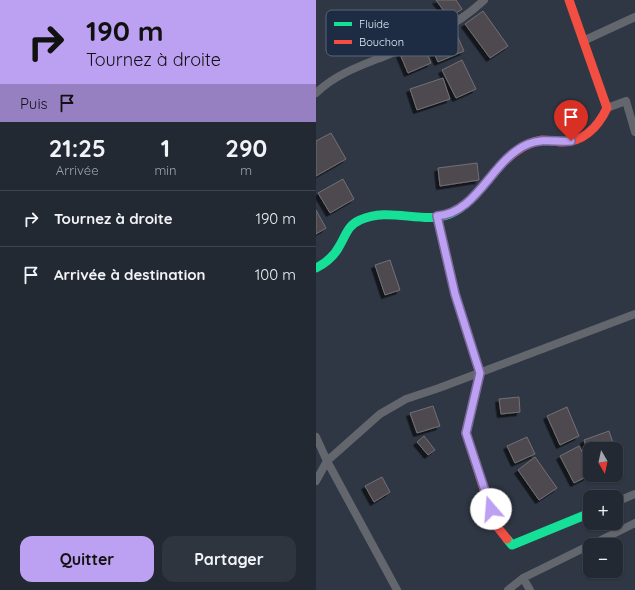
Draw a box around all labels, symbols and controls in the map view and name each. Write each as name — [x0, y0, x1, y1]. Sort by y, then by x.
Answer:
legend — [326, 10, 458, 56]
text: 190 m — [86, 13, 164, 48]
icon: right — [20, 16, 72, 68]
text: Fluide — [359, 17, 389, 31]
text: Bouchon — [359, 35, 404, 49]
text: Tournez à droite — [86, 48, 221, 71]
icon: arrive — [56, 92, 78, 114]
text: Puis — [20, 94, 48, 113]
pin — [554, 100, 588, 141]
icon: arrive — [560, 106, 582, 128]
text: 21:25 — [49, 133, 106, 163]
text: 1 — [161, 133, 170, 163]
text: 290 — [225, 133, 267, 163]
text: Arrivée — [56, 162, 99, 178]
text: min — [154, 162, 177, 178]
text: m — [240, 162, 252, 178]
icon: right — [20, 208, 42, 230]
text: Tournez à droite — [54, 209, 173, 228]
text: 190 m — [255, 209, 296, 228]
icon: arrive — [20, 264, 42, 286]
text: Arrivée à destination — [54, 265, 206, 284]
text: 100 m — [255, 265, 296, 284]
north arrow — [583, 442, 623, 482]
map controls — [583, 442, 623, 578]
position arrow — [470, 488, 512, 530]
button: + — [583, 490, 623, 530]
button: Quitter — [20, 536, 154, 582]
button: Partager — [162, 536, 296, 582]
button: − — [583, 538, 623, 578]

